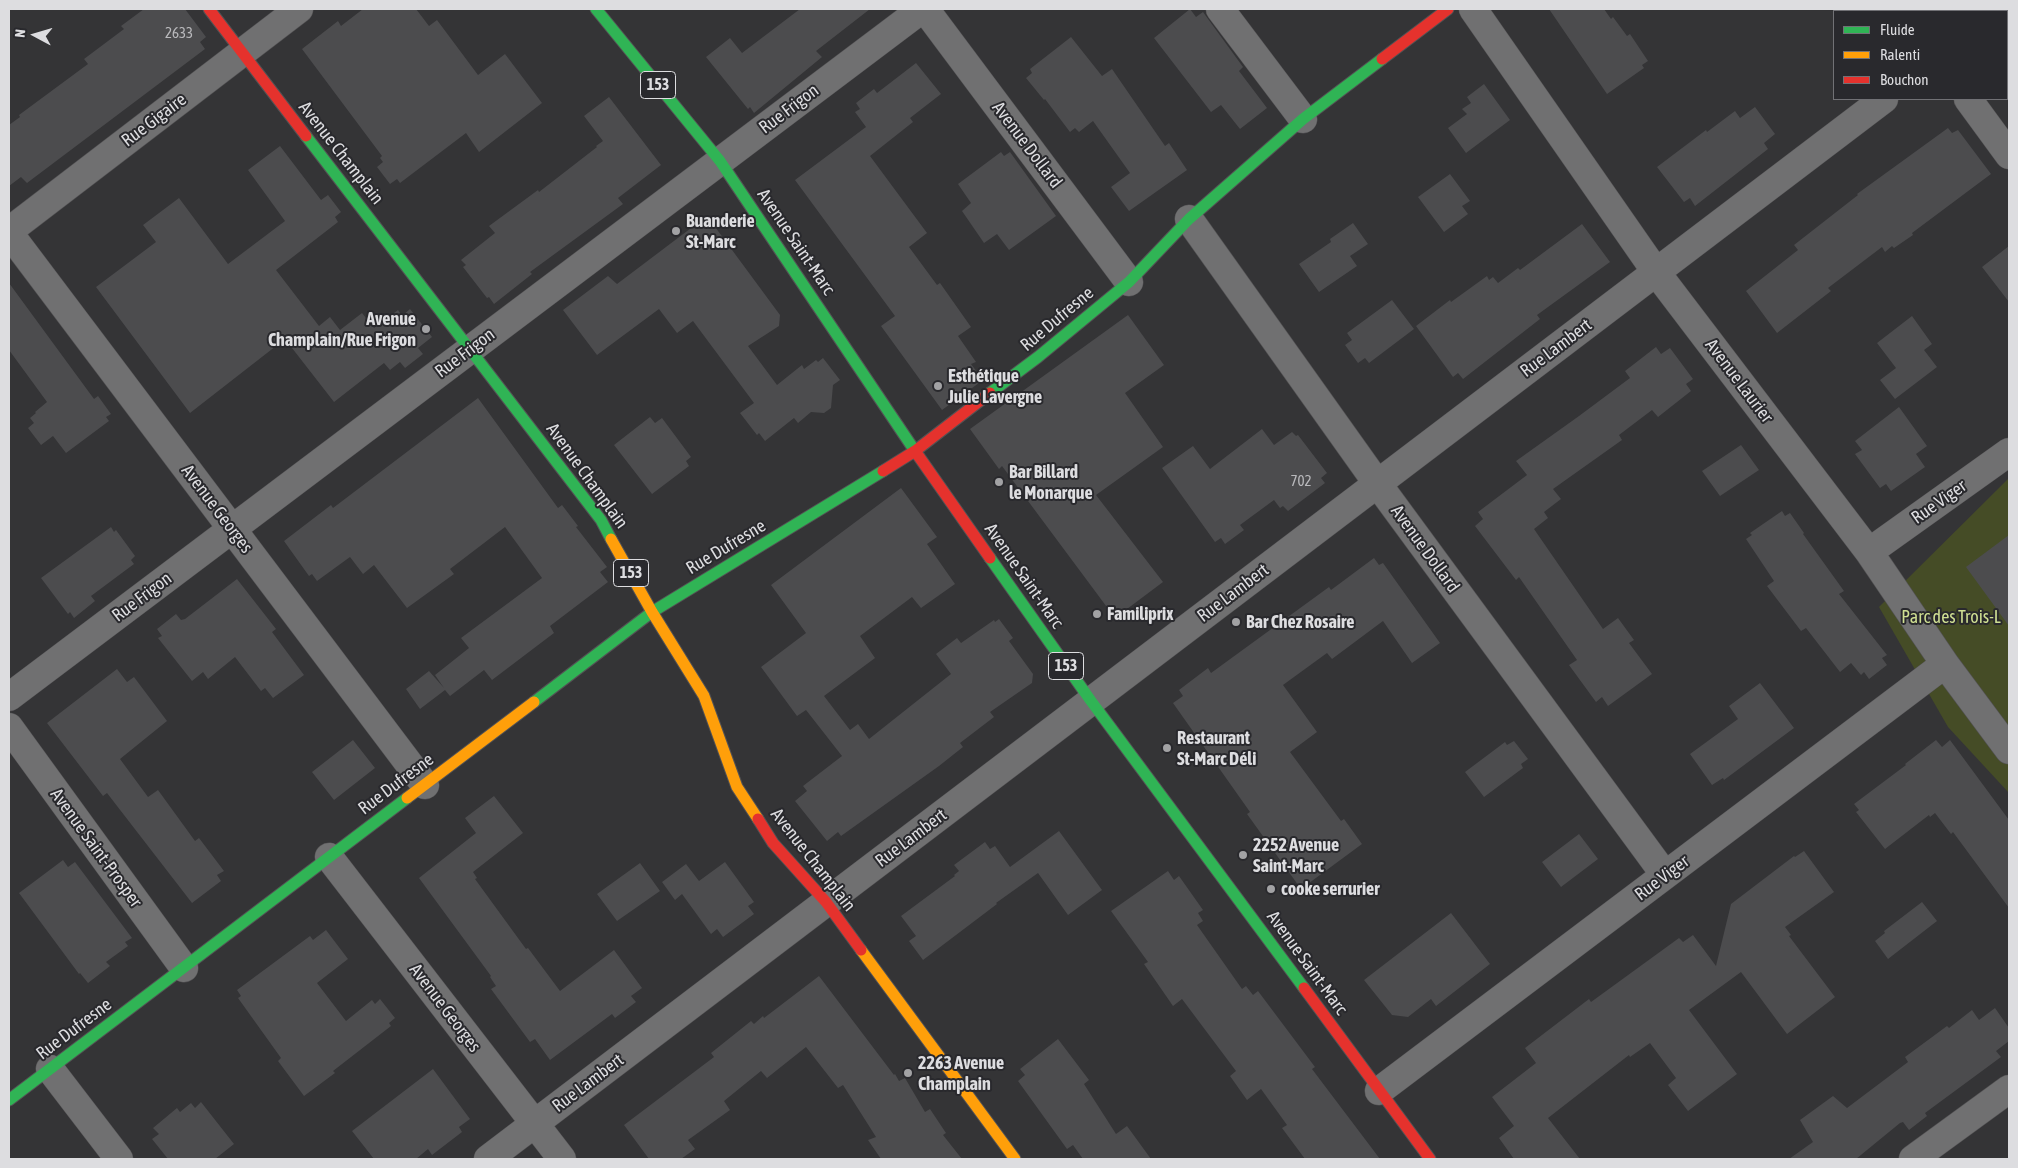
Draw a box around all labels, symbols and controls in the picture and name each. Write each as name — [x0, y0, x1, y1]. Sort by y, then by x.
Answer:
north arrow — [10, 10, 60, 60]
legend — [1833, 10, 2008, 100]
text: Fluide — [1880, 21, 1915, 38]
house number: 2633 — [165, 24, 193, 42]
text: N — [12, 28, 28, 38]
text: Ralenti — [1880, 46, 1920, 63]
text: Bouchon — [1880, 71, 1929, 88]
road number: 153 — [640, 72, 676, 98]
street label: Rue Frigon — [755, 80, 823, 138]
street label: Rue Gigaire — [117, 89, 191, 151]
street label: Avenue Champlain — [294, 97, 388, 209]
street label: Avenue Dollard — [988, 98, 1066, 192]
street label: Avenue Saint-Marc — [753, 185, 839, 299]
place label: Buanderie St-Marc — [686, 210, 755, 252]
marker: Buanderie St-Marc — [670, 225, 682, 237]
street label: Rue Dufresne — [1016, 282, 1098, 356]
place label: Avenue Champlain/Rue Frigon — [268, 308, 416, 350]
street label: Rue Lambert — [1516, 314, 1596, 382]
marker: Avenue Champlain/Rue Frigon — [420, 323, 432, 335]
street label: Rue Frigon — [431, 324, 499, 382]
street label: Avenue Laurier — [1701, 335, 1777, 427]
place label: Esthétique Julie Lavergne — [948, 365, 1042, 408]
marker: Esthétique Julie Lavergne — [932, 380, 944, 392]
street label: Avenue Champlain — [542, 419, 632, 533]
street label: Avenue Georges — [177, 461, 257, 557]
place label: Bar Billard le Monarque — [1009, 461, 1093, 504]
house number: 702 — [1290, 472, 1312, 490]
street label: Rue Viger — [1907, 475, 1971, 529]
marker: Bar Billard le Monarque — [993, 476, 1005, 488]
street label: Avenue Dollard — [1386, 501, 1464, 597]
street label: Rue Dufresne — [682, 515, 770, 579]
street label: Avenue Saint-Marc — [980, 519, 1068, 633]
street label: Rue Lambert — [1193, 559, 1273, 627]
road number: 153 — [614, 560, 648, 586]
street label: Rue Frigon — [108, 568, 176, 626]
place label: Familiprix — [1107, 603, 1174, 625]
park label: Parc des Trois-L — [1901, 606, 2001, 628]
marker: Familiprix — [1091, 608, 1103, 620]
place label: Bar Chez Rosaire — [1246, 611, 1354, 633]
marker: Bar Chez Rosaire — [1230, 616, 1242, 628]
road number: 153 — [1048, 652, 1084, 679]
place label: Restaurant St-Marc Déli — [1177, 727, 1256, 770]
marker: Restaurant St-Marc Déli — [1161, 742, 1173, 754]
street label: Rue Dufresne — [354, 749, 438, 819]
street label: Avenue Saint-Prosper — [46, 784, 146, 912]
street label: Avenue Champlain — [766, 804, 860, 916]
street label: Rue Lambert — [871, 804, 951, 872]
place label: 2252 Avenue Saint-Marc — [1253, 834, 1339, 876]
marker: 2252 Avenue Saint-Marc — [1237, 849, 1249, 861]
street label: Rue Viger — [1631, 851, 1693, 905]
place label: cooke serrurier — [1281, 878, 1380, 900]
marker: cooke serrurier — [1265, 883, 1277, 895]
street label: Avenue Saint-Marc — [1262, 907, 1352, 1019]
street label: Avenue Georges — [405, 960, 485, 1056]
street label: Rue Dufresne — [32, 994, 116, 1064]
street label: Rue Lambert — [548, 1049, 628, 1117]
place label: 2263 Avenue Champlain — [918, 1052, 1004, 1094]
marker: 2263 Avenue Champlain — [902, 1067, 914, 1079]

